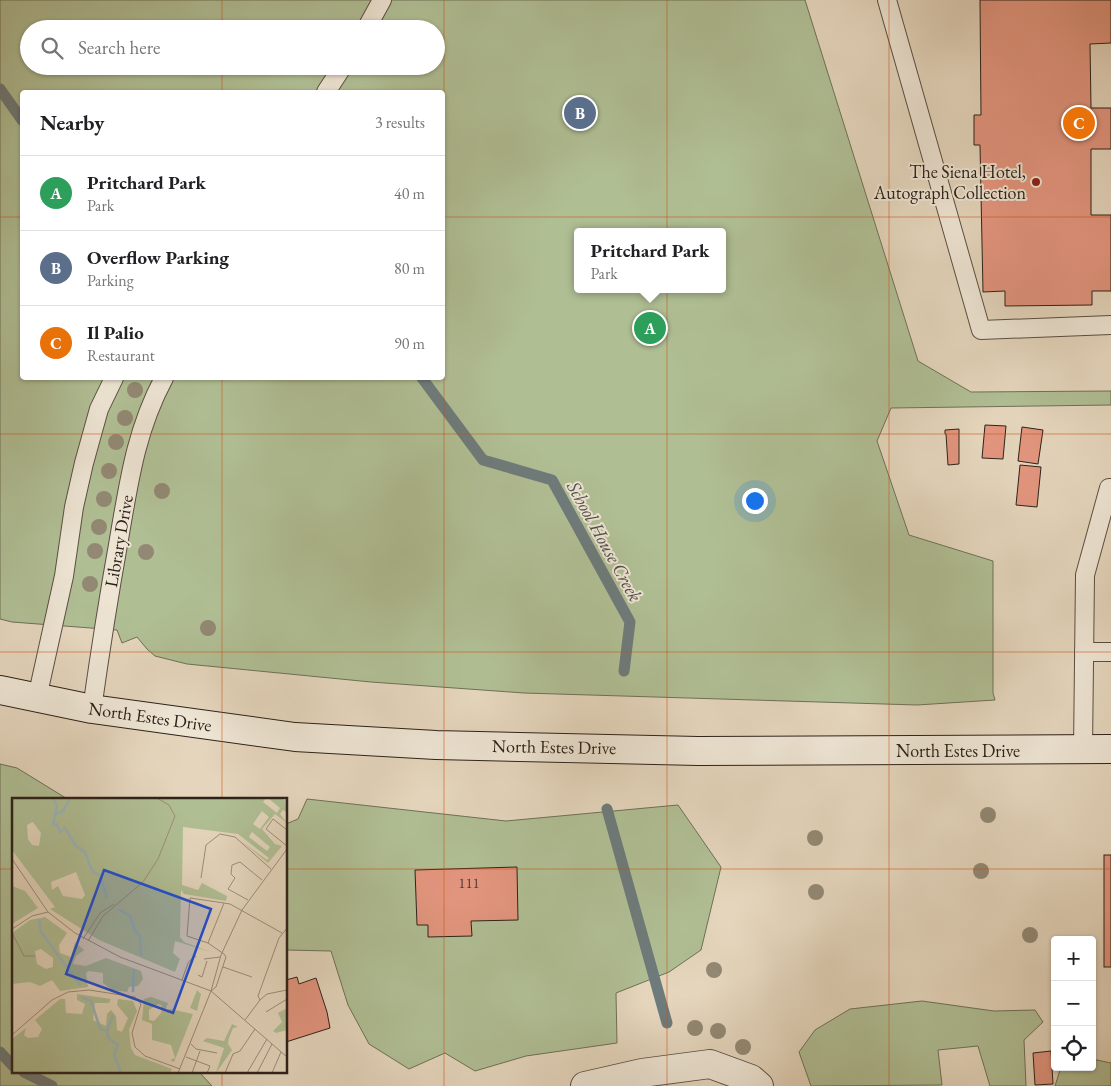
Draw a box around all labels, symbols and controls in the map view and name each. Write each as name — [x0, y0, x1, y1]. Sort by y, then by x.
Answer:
search box — [20, 20, 445, 75]
icon: search — [38, 34, 66, 62]
text: Search here — [78, 35, 160, 60]
pin: B — [564, 94, 596, 132]
pin: C — [1063, 104, 1095, 142]
text: Nearby — [40, 109, 104, 136]
text: 3 results — [375, 112, 425, 133]
place label: The Siena Hotel, Autograph Collection — [873, 160, 1026, 204]
text: Pritchard Park — [87, 170, 206, 195]
marker: The Siena Hotel, Autograph Collection — [1030, 176, 1042, 188]
text: A — [50, 183, 62, 204]
text: 40 m — [394, 183, 425, 204]
text: Park — [87, 195, 114, 216]
popup — [574, 228, 726, 293]
text: Pritchard Park — [591, 238, 709, 263]
text: Overflow Parking — [87, 245, 229, 270]
text: B — [51, 258, 61, 279]
text: 80 m — [394, 258, 425, 279]
text: Park — [591, 263, 618, 284]
text: Parking — [87, 270, 134, 291]
pin: A — [634, 309, 666, 347]
text: Il Palio — [87, 320, 144, 345]
text: C — [50, 333, 62, 354]
text: 90 m — [394, 333, 425, 354]
text: Restaurant — [87, 345, 155, 366]
water label: School House Creek — [561, 476, 648, 606]
your location — [742, 488, 768, 514]
street label: Library Drive — [99, 493, 138, 589]
street label: North Estes Drive — [87, 696, 213, 737]
street label: North Estes Drive — [492, 734, 616, 759]
street label: North Estes Drive — [896, 739, 1020, 762]
inset map — [12, 798, 288, 1074]
house number: 111 — [458, 873, 480, 892]
map controls — [1051, 936, 1096, 1071]
button: + — [1051, 936, 1096, 981]
button: − — [1051, 981, 1096, 1026]
button: locate — [1051, 1026, 1096, 1071]

